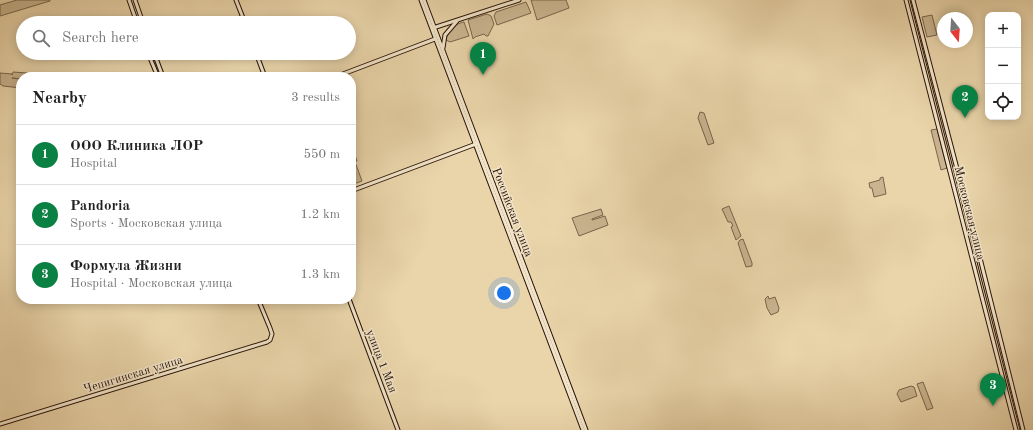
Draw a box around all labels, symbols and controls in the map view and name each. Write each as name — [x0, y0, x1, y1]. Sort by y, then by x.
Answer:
north arrow — [937, 12, 973, 48]
map controls — [985, 12, 1021, 120]
button: + — [985, 12, 1021, 48]
search box — [16, 16, 356, 60]
icon: search — [30, 27, 52, 49]
text: Search here — [62, 31, 139, 46]
pin: 1 — [470, 42, 496, 75]
button: − — [985, 48, 1021, 84]
button: locate — [985, 84, 1021, 120]
pin: 2 — [952, 85, 978, 118]
text: Nearby — [32, 90, 87, 107]
text: 3 results — [291, 91, 340, 104]
text: ООО Клиника ЛОР — [70, 139, 203, 154]
text: 1 — [41, 148, 49, 161]
text: 550 m — [303, 148, 340, 161]
text: Hospital — [70, 157, 117, 170]
street label: Московская улица — [952, 165, 987, 262]
street label: Российская улица — [490, 166, 535, 259]
text: Pandoria — [70, 199, 130, 214]
text: 2 — [41, 208, 49, 221]
text: 1.2 km — [301, 208, 340, 221]
text: Sports · Московская улица — [70, 217, 222, 230]
text: Формула Жизни — [70, 259, 182, 274]
text: 3 — [41, 268, 49, 281]
text: 1.3 km — [301, 268, 340, 281]
text: Hospital · Московская улица — [70, 277, 232, 290]
your location — [494, 283, 514, 303]
street label: улица 1 Мая — [364, 328, 399, 395]
street label: Чепигинская улица — [82, 354, 184, 396]
pin: 3 — [980, 373, 1006, 406]

